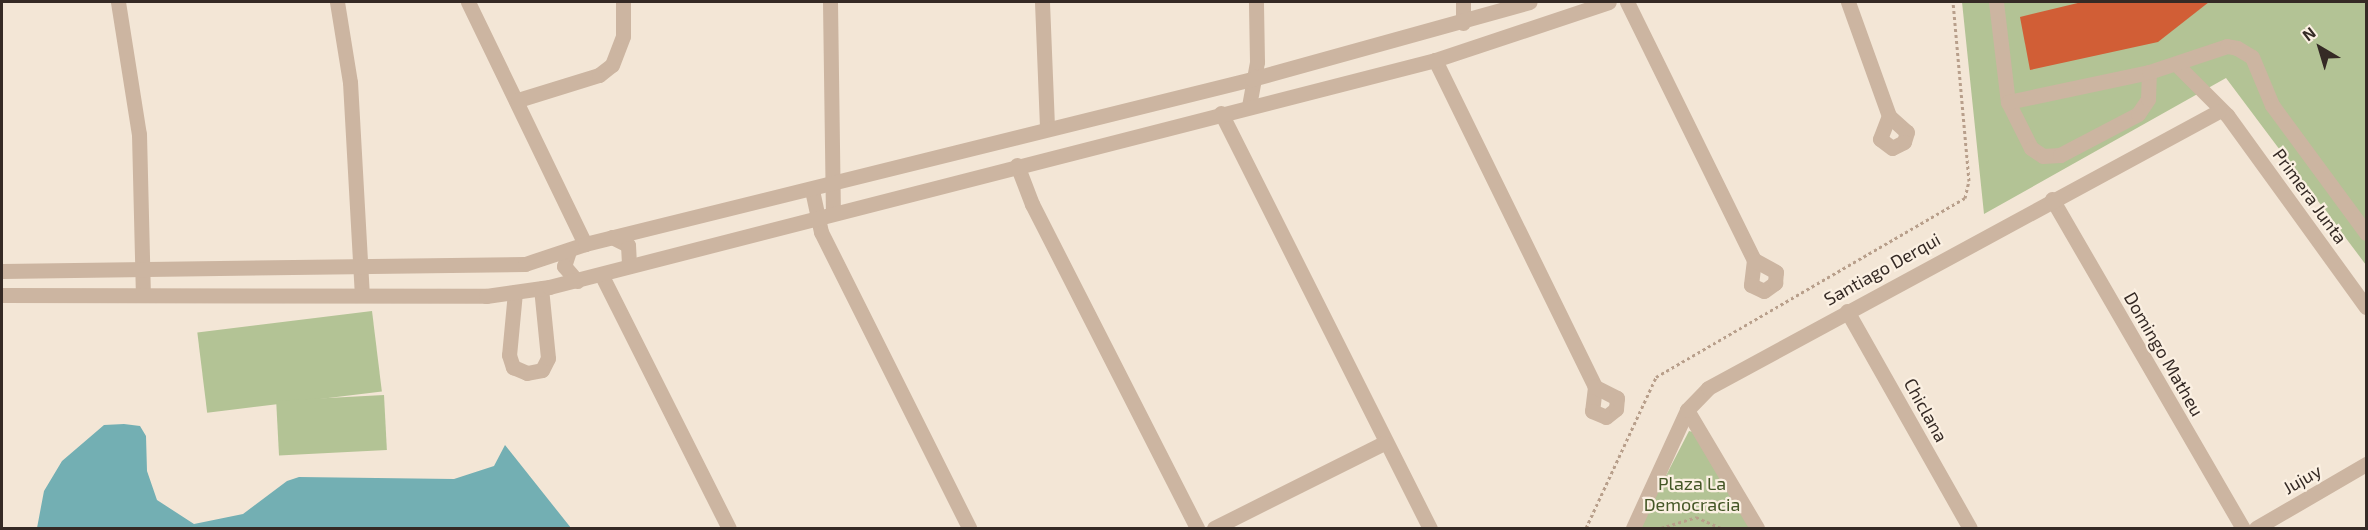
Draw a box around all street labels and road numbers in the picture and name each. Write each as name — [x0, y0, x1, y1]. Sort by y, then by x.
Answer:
street label: Primera Junta — [2268, 144, 2352, 248]
street label: Santiago Derqui — [1820, 228, 1944, 310]
street label: Domingo Matheu — [2120, 288, 2208, 420]
street label: Chiclana — [1900, 374, 1952, 446]
street label: Jujuy — [2279, 459, 2325, 499]

